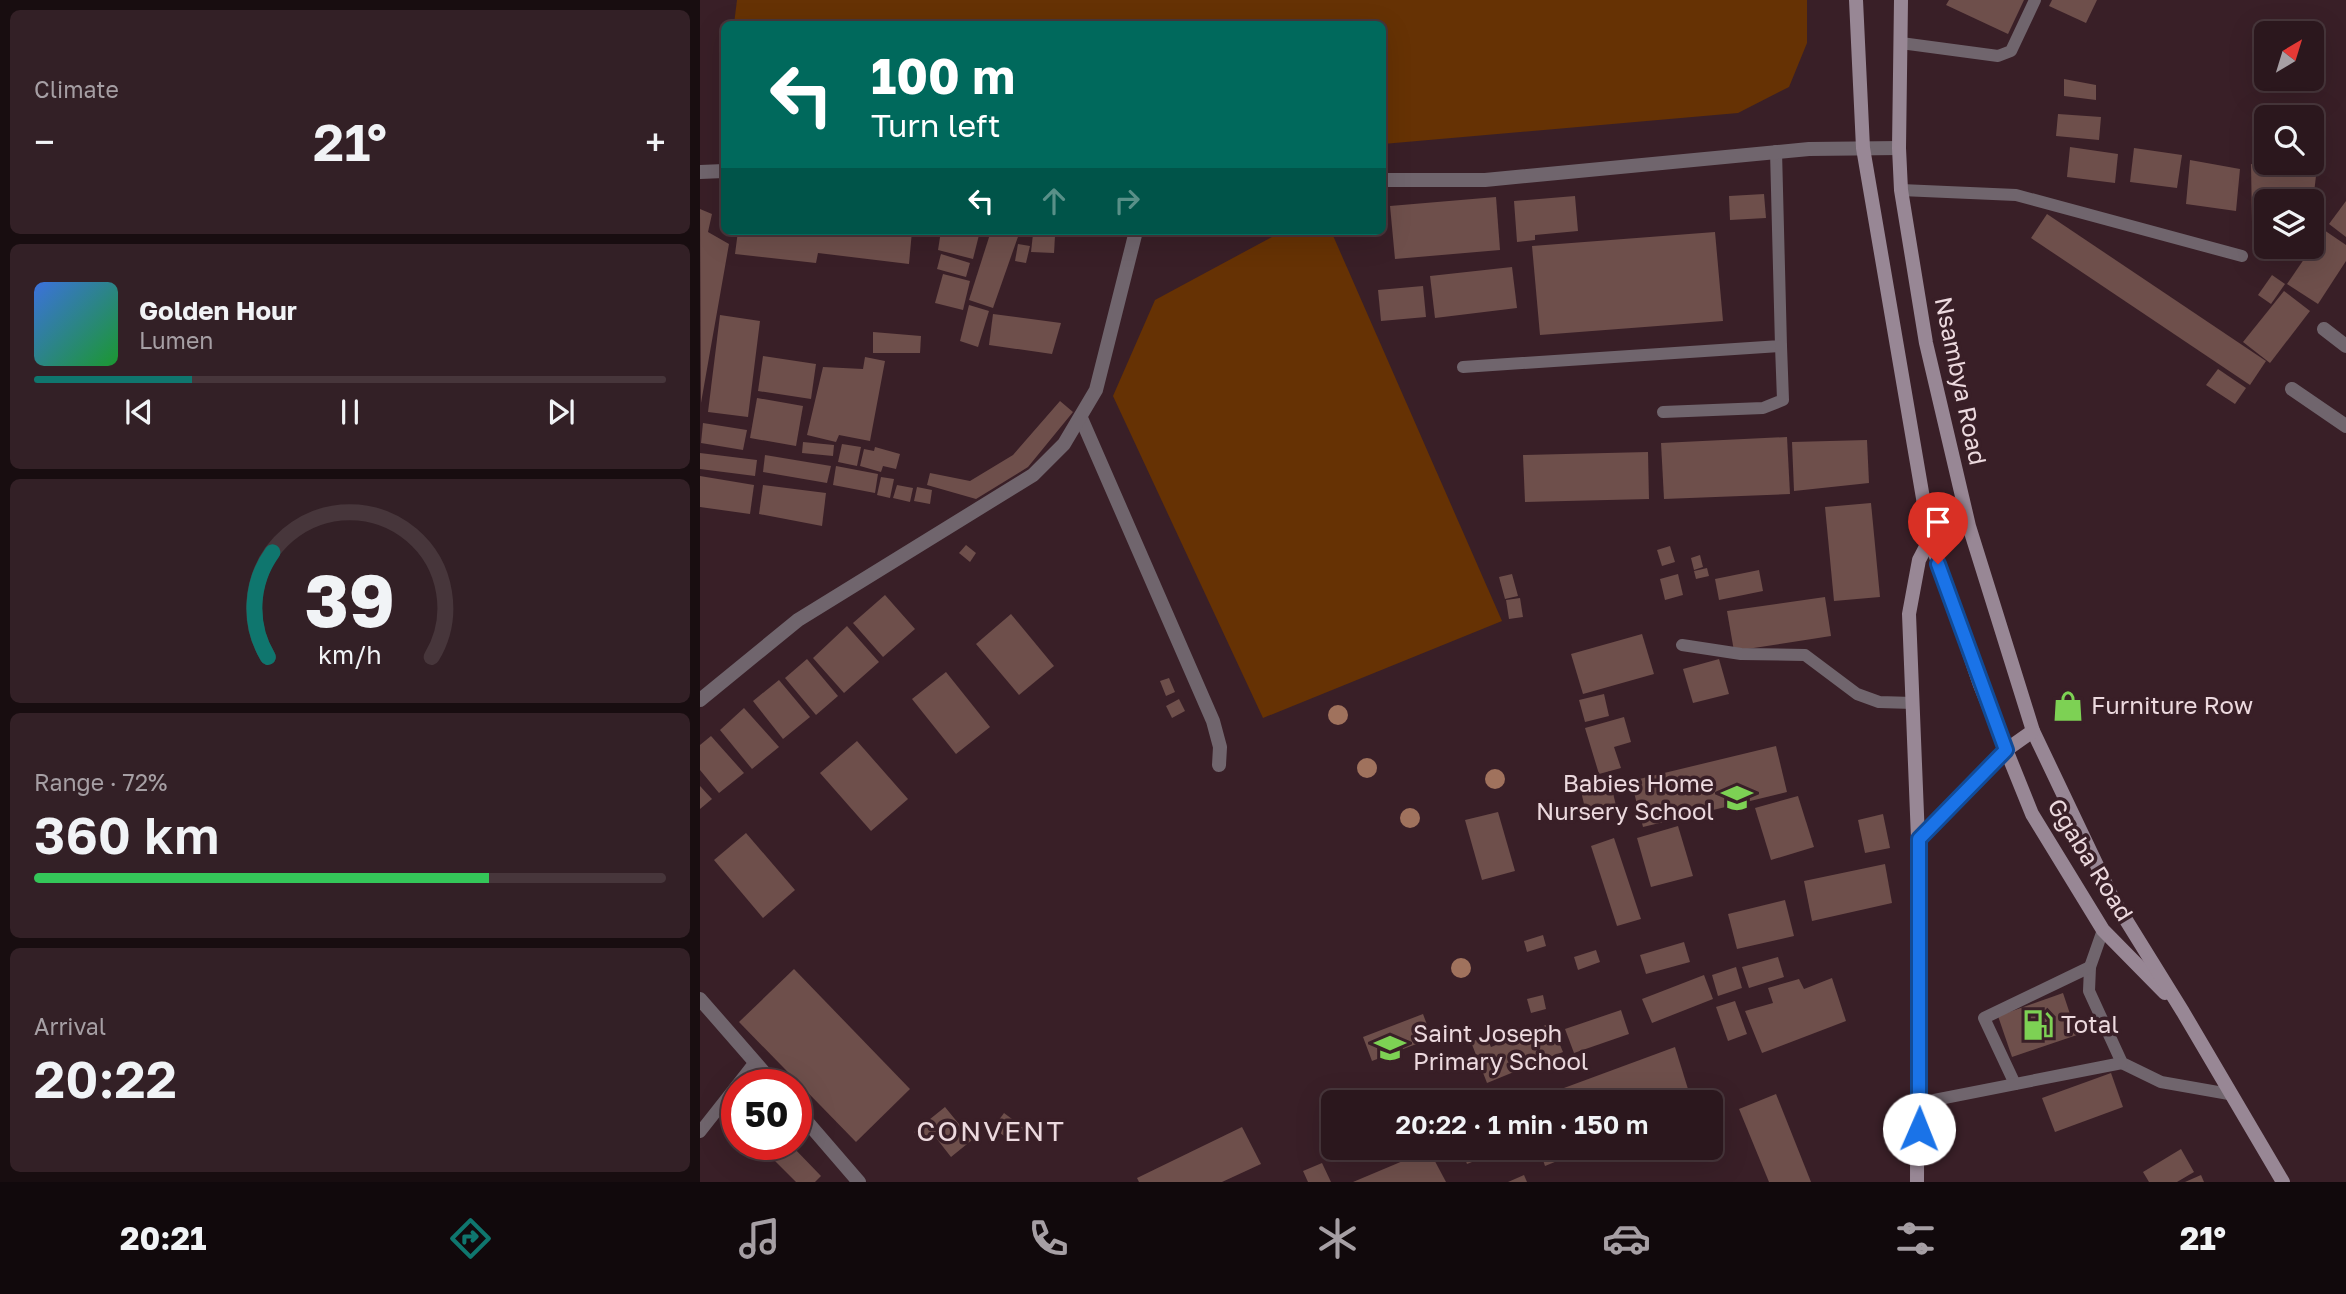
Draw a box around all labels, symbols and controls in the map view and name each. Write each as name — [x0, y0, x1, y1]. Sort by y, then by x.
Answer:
north arrow — [2254, 21, 2324, 91]
map controls — [2254, 21, 2324, 259]
text: 100 m — [871, 46, 1015, 105]
icon: left — [756, 49, 847, 140]
text: Climate — [34, 75, 119, 103]
button: search — [2254, 105, 2324, 175]
text: Turn left — [871, 106, 1000, 144]
text: 21° — [313, 110, 387, 172]
text: − — [34, 119, 55, 164]
text: + — [645, 119, 666, 164]
icon: left — [962, 182, 1000, 220]
icon: ahead — [1035, 182, 1073, 220]
icon: right — [1108, 182, 1146, 220]
button: layers — [2254, 189, 2324, 259]
street label: Nsambya Road — [1929, 294, 1993, 467]
text: Golden Hour — [139, 295, 297, 326]
text: Lumen — [139, 326, 213, 354]
icon: previous — [120, 393, 158, 431]
icon: pause — [331, 393, 369, 431]
icon: next — [542, 393, 580, 431]
pin — [1908, 492, 1968, 564]
icon: arrive — [1919, 503, 1957, 541]
text: 39 — [305, 556, 395, 643]
text: km/h — [318, 639, 382, 670]
shop icon: Furniture Row — [2051, 689, 2085, 723]
place label: Furniture Row — [2091, 690, 2253, 719]
text: Range · 72% — [34, 768, 167, 796]
place label: Babies Home Nursery School — [1536, 768, 1714, 825]
school or university icon: Babies Home Nursery School — [1720, 781, 1754, 815]
street label: Ggaba Road — [2042, 793, 2140, 926]
text: 360 km — [34, 803, 219, 865]
fuel station icon: Total — [2021, 1008, 2055, 1042]
place label: Total — [2061, 1009, 2119, 1038]
text: Arrival — [34, 1012, 106, 1040]
place label: Saint Joseph Primary School — [1413, 1018, 1589, 1075]
school or university icon: Saint Joseph Primary School — [1373, 1031, 1407, 1065]
text: 20:22 — [34, 1047, 177, 1109]
speed limit sign: 50 — [721, 1069, 812, 1160]
position arrow — [1882, 1092, 1956, 1166]
text: 20:22 · 1 min · 150 m — [1395, 1109, 1649, 1140]
district label: CONVENT — [916, 1114, 1066, 1147]
icon: directions — [446, 1214, 495, 1263]
icon: music — [735, 1214, 784, 1263]
icon: phone — [1024, 1214, 1073, 1263]
icon: climate — [1313, 1214, 1362, 1263]
icon: car — [1602, 1214, 1651, 1263]
icon: filters — [1891, 1214, 1940, 1263]
text: 20:21 — [120, 1219, 207, 1257]
text: 21° — [2180, 1219, 2226, 1257]

